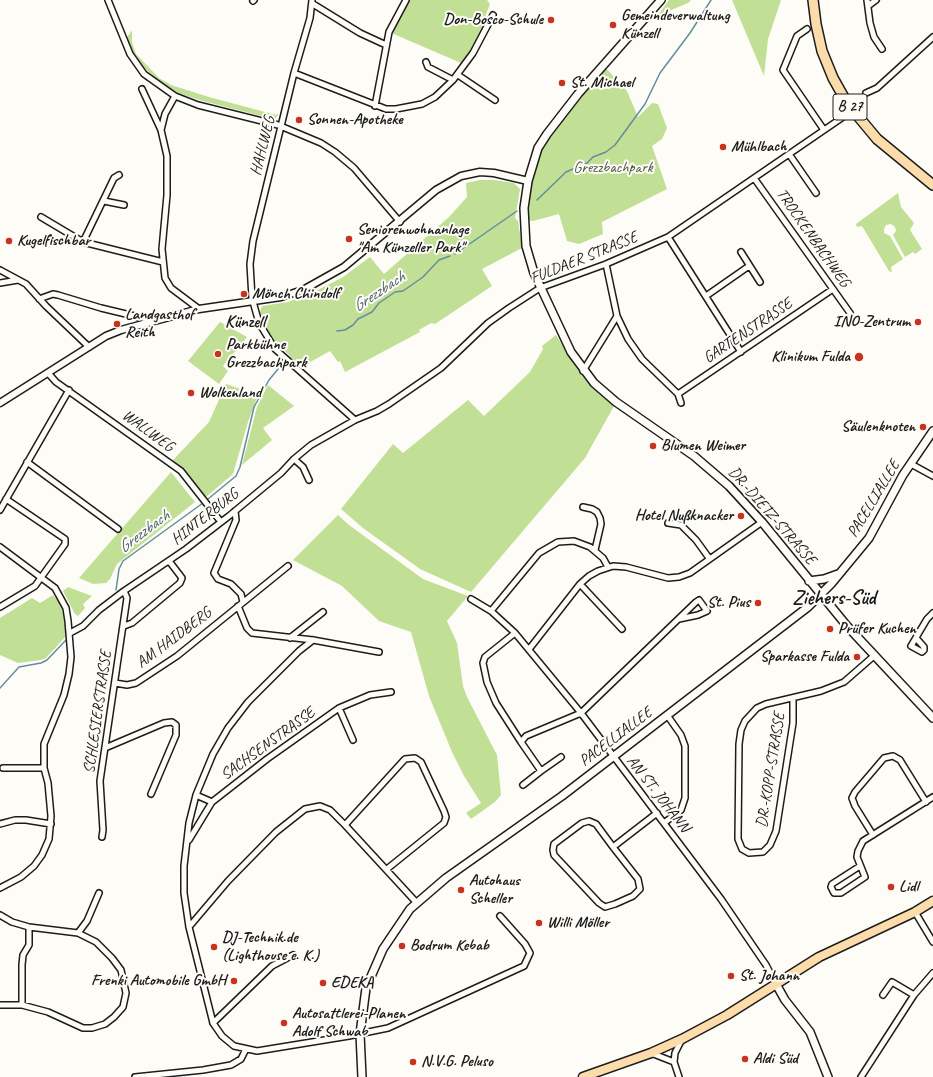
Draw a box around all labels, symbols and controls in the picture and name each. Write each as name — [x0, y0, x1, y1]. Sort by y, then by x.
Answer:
place label: Gemeindeverwaltung Künzell — [621, 6, 730, 44]
place label: Don-Bosco-Schule — [444, 10, 543, 30]
marker: Don-Bosco-Schule — [546, 15, 556, 25]
marker: Gemeindeverwaltung Künzell — [608, 20, 618, 30]
place label: St. Michael — [570, 73, 634, 93]
marker: St. Michael — [557, 78, 567, 88]
road number: B 27 — [833, 94, 867, 120]
place label: Sonnen-Apotheke — [307, 110, 403, 130]
street label: HAHLWEG — [246, 114, 280, 178]
marker: Sonnen-Apotheke — [294, 115, 304, 125]
place label: Mühlbach — [731, 137, 786, 157]
marker: Mühlbach — [718, 142, 728, 152]
park label: Grezzbachpark — [573, 158, 653, 178]
street label: TROCKENBACHWEG — [772, 185, 854, 291]
place label: Seniorenwohnanlage "Am Künzeller Park" — [357, 220, 469, 258]
street label: FULDAER STRASSE — [528, 228, 640, 288]
place label: Kugelfischbar — [17, 231, 90, 251]
marker: Seniorenwohnanlage "Am Künzeller Park" — [344, 234, 354, 244]
marker: Kugelfischbar — [4, 236, 14, 246]
water label: Grezzbach — [349, 267, 409, 317]
place label: Mönch Chindolf — [252, 284, 339, 304]
marker: Mönch Chindolf — [239, 289, 249, 299]
street label: GARTENSTRASSE — [700, 294, 796, 368]
place label: Landgasthof Reith — [125, 305, 194, 343]
place label: INO-Zentrum — [833, 312, 910, 332]
district label: Künzell — [225, 313, 265, 333]
marker: INO-Zentrum — [913, 317, 923, 327]
marker: Landgasthof Reith — [112, 319, 122, 329]
place label: Parkbühne Grezzbachpark — [226, 335, 306, 373]
place label: Klinikum Fulda — [771, 347, 850, 367]
marker: Parkbühne Grezzbachpark — [213, 349, 223, 359]
marker: Klinikum Fulda — [853, 351, 865, 363]
place label: Wolkenland — [199, 383, 261, 403]
marker: Wolkenland — [186, 388, 196, 398]
street label: WALLWEG — [118, 406, 178, 456]
place label: Säulenknoten — [841, 417, 915, 437]
marker: Säulenknoten — [918, 422, 928, 432]
place label: Blumen Weimer — [661, 436, 745, 456]
marker: Blumen Weimer — [648, 441, 658, 451]
street label: PACELLIALLEE — [843, 457, 905, 541]
street label: DR.-DIETZ-STRASSE — [724, 463, 820, 569]
street label: HINTERBURG — [168, 485, 242, 549]
water label: Grezzbach — [114, 506, 174, 558]
place label: Hotel Nußknacker — [635, 506, 733, 526]
marker: Hotel Nußknacker — [736, 511, 746, 521]
district label: Ziehers-Süd — [792, 587, 876, 611]
place label: St. Pius — [707, 593, 750, 613]
marker: St. Pius — [753, 598, 763, 608]
street label: AM HAIDBERG — [133, 604, 215, 672]
place label: Prüfer Kuchen — [838, 619, 916, 639]
marker: Prüfer Kuchen — [825, 624, 835, 634]
place label: Sparkasse Fulda — [760, 647, 849, 667]
street label: SCHLESIERSTRASSE — [80, 649, 116, 775]
marker: Sparkasse Fulda — [852, 652, 862, 662]
street label: SACHSENSTRASSE — [217, 703, 319, 785]
street label: PACELLIALLEE — [576, 703, 656, 771]
street label: DR.-KOPP-STRASSE — [752, 711, 790, 829]
street label: AN ST. JOHANN — [622, 752, 694, 836]
place label: Autohaus Scheller — [469, 871, 520, 909]
place label: Lidl — [899, 877, 918, 897]
marker: Lidl — [886, 882, 896, 892]
marker: Autohaus Scheller — [456, 885, 466, 895]
place label: Willi Möller — [547, 913, 609, 933]
marker: Willi Möller — [534, 918, 544, 928]
place label: DJ-Technik.de (Lighthouse e. K.) — [222, 928, 319, 966]
place label: Bodrum Kebab — [410, 936, 489, 956]
marker: Bodrum Kebab — [397, 941, 407, 951]
marker: DJ-Technik.de (Lighthouse e. K.) — [209, 942, 219, 952]
place label: St. Johann — [739, 966, 799, 986]
place label: Frenki Automobile GmbH — [91, 971, 226, 991]
marker: St. Johann — [726, 971, 736, 981]
place label: EDEKA — [331, 973, 373, 993]
marker: Frenki Automobile GmbH — [229, 976, 239, 986]
marker: EDEKA — [318, 978, 328, 988]
place label: Autosattlerei-Planen Adolf Schwab — [292, 1004, 405, 1042]
marker: Autosattlerei-Planen Adolf Schwab — [279, 1018, 289, 1028]
place label: Aldi Süd — [753, 1049, 798, 1069]
place label: N.V.G. Peluso — [421, 1052, 493, 1072]
marker: Aldi Süd — [740, 1054, 750, 1064]
marker: N.V.G. Peluso — [408, 1057, 418, 1067]

